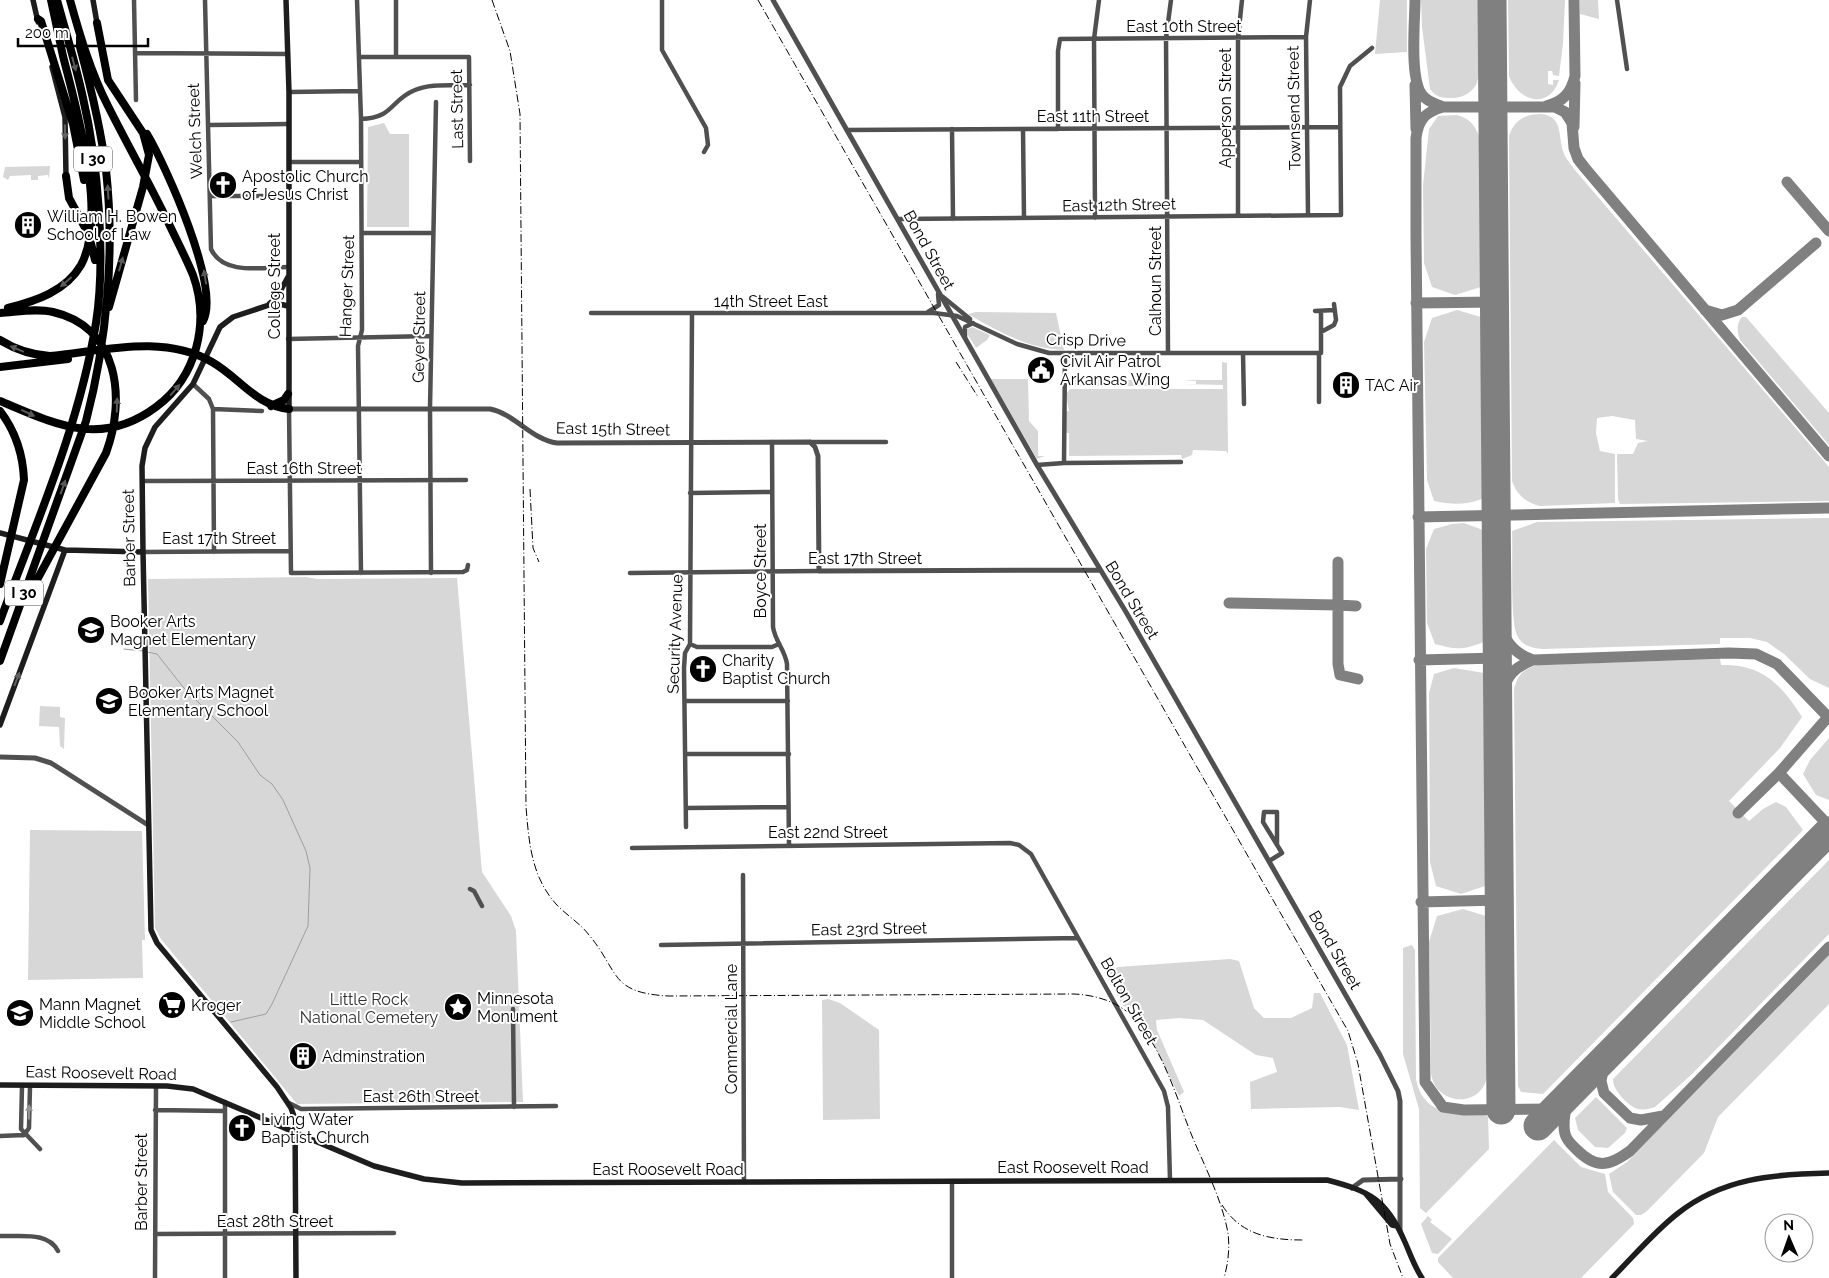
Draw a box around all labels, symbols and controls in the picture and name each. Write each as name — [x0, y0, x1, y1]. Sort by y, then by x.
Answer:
scale bar — [18, 15, 148, 47]
street label: East 10th Street — [1126, 17, 1242, 36]
text: 200 m — [25, 24, 69, 42]
street label: Townsend Street — [1283, 45, 1305, 170]
street label: Apperson Street — [1216, 47, 1235, 168]
one-way arrow — [70, 56, 78, 72]
street label: Last Street — [447, 68, 467, 149]
street label: Welch Street — [184, 82, 206, 179]
street label: East 11th Street — [1037, 107, 1150, 126]
one-way arrow — [61, 124, 69, 140]
road number: I 30 — [74, 146, 112, 172]
place label: Apostolic Church of Jesus Christ — [242, 167, 369, 204]
church icon: Apostolic Church of Jesus Christ — [208, 170, 238, 200]
one-way arrow — [104, 184, 112, 200]
street label: East 12th Street — [1062, 194, 1177, 215]
place label: William H. Bowen School of Law — [47, 207, 177, 244]
street label: Bond Street — [899, 207, 959, 294]
building icon: William H. Bowen School of Law — [13, 210, 43, 240]
street label: Calhoun Street — [1146, 225, 1165, 336]
street label: College Street — [265, 232, 284, 339]
street label: Hanger Street — [336, 234, 358, 338]
one-way arrow — [117, 257, 125, 272]
one-way arrow — [200, 269, 208, 285]
one-way arrow — [60, 277, 73, 288]
street label: Geyer Street — [409, 290, 429, 383]
street label: 14th Street East — [714, 292, 829, 311]
street label: Crisp Drive — [1046, 330, 1126, 350]
one-way arrow — [10, 345, 24, 353]
place label: Civil Air Patrol Arkansas Wing — [1060, 352, 1170, 389]
public building icon: Civil Air Patrol Arkansas Wing — [1026, 355, 1056, 385]
building icon: TAC Air — [1331, 370, 1361, 400]
place label: TAC Air — [1365, 376, 1419, 395]
one-way arrow — [169, 383, 180, 396]
one-way arrow — [113, 397, 121, 413]
one-way arrow — [21, 410, 35, 418]
street label: East 15th Street — [556, 419, 671, 440]
street label: East 16th Street — [246, 459, 362, 478]
one-way arrow — [60, 480, 67, 495]
street label: Barber Street — [119, 488, 139, 587]
street label: Boyce Street — [751, 523, 770, 618]
street label: East 17th Street — [162, 529, 277, 548]
street label: East 17th Street — [808, 549, 923, 568]
street label: Bond Street — [1101, 557, 1163, 643]
street label: Security Avenue — [663, 574, 687, 694]
road number: I 30 — [5, 580, 43, 606]
place label: Booker Arts Magnet Elementary — [110, 612, 256, 649]
school or university icon: Booker Arts Magnet Elementary — [76, 615, 106, 645]
place label: Charity Baptist Church — [722, 651, 830, 688]
church icon: Charity Baptist Church — [688, 654, 718, 684]
one-way arrow — [13, 671, 21, 686]
place label: Booker Arts Magnet Elementary School — [128, 683, 275, 720]
school or university icon: Booker Arts Magnet Elementary School — [94, 686, 124, 716]
street label: East 22nd Street — [768, 823, 889, 842]
street label: Bond Street — [1305, 907, 1366, 993]
street label: East 23rd Street — [811, 918, 928, 940]
street label: Bolton Street — [1097, 954, 1162, 1048]
street label: Commercial Lane — [722, 964, 741, 1094]
place label: Minnesota Monument — [477, 989, 559, 1026]
supermarket icon: Kroger — [157, 990, 187, 1020]
park label: Little Rock National Cemetery — [300, 990, 439, 1027]
place icon: Minnesota Monument — [443, 992, 473, 1022]
place label: Mann Magnet Middle School — [39, 995, 146, 1032]
place label: Kroger — [191, 996, 241, 1015]
school or university icon: Mann Magnet Middle School — [5, 998, 35, 1028]
building icon: Adminstration — [288, 1041, 318, 1071]
place label: Adminstration — [322, 1047, 425, 1066]
street label: East Roosevelt Road — [25, 1062, 177, 1084]
street label: East 26th Street — [363, 1087, 480, 1106]
one-way arrow — [25, 1103, 33, 1119]
place label: Living Water Baptist Church — [261, 1110, 369, 1147]
church icon: Living Water Baptist Church — [227, 1113, 257, 1143]
street label: Barber Street — [132, 1132, 151, 1231]
street label: East Roosevelt Road — [997, 1158, 1149, 1177]
street label: East Roosevelt Road — [592, 1160, 744, 1179]
street label: East 28th Street — [217, 1212, 334, 1231]
north arrow — [1764, 1213, 1814, 1263]
text: N — [1783, 1217, 1794, 1233]

